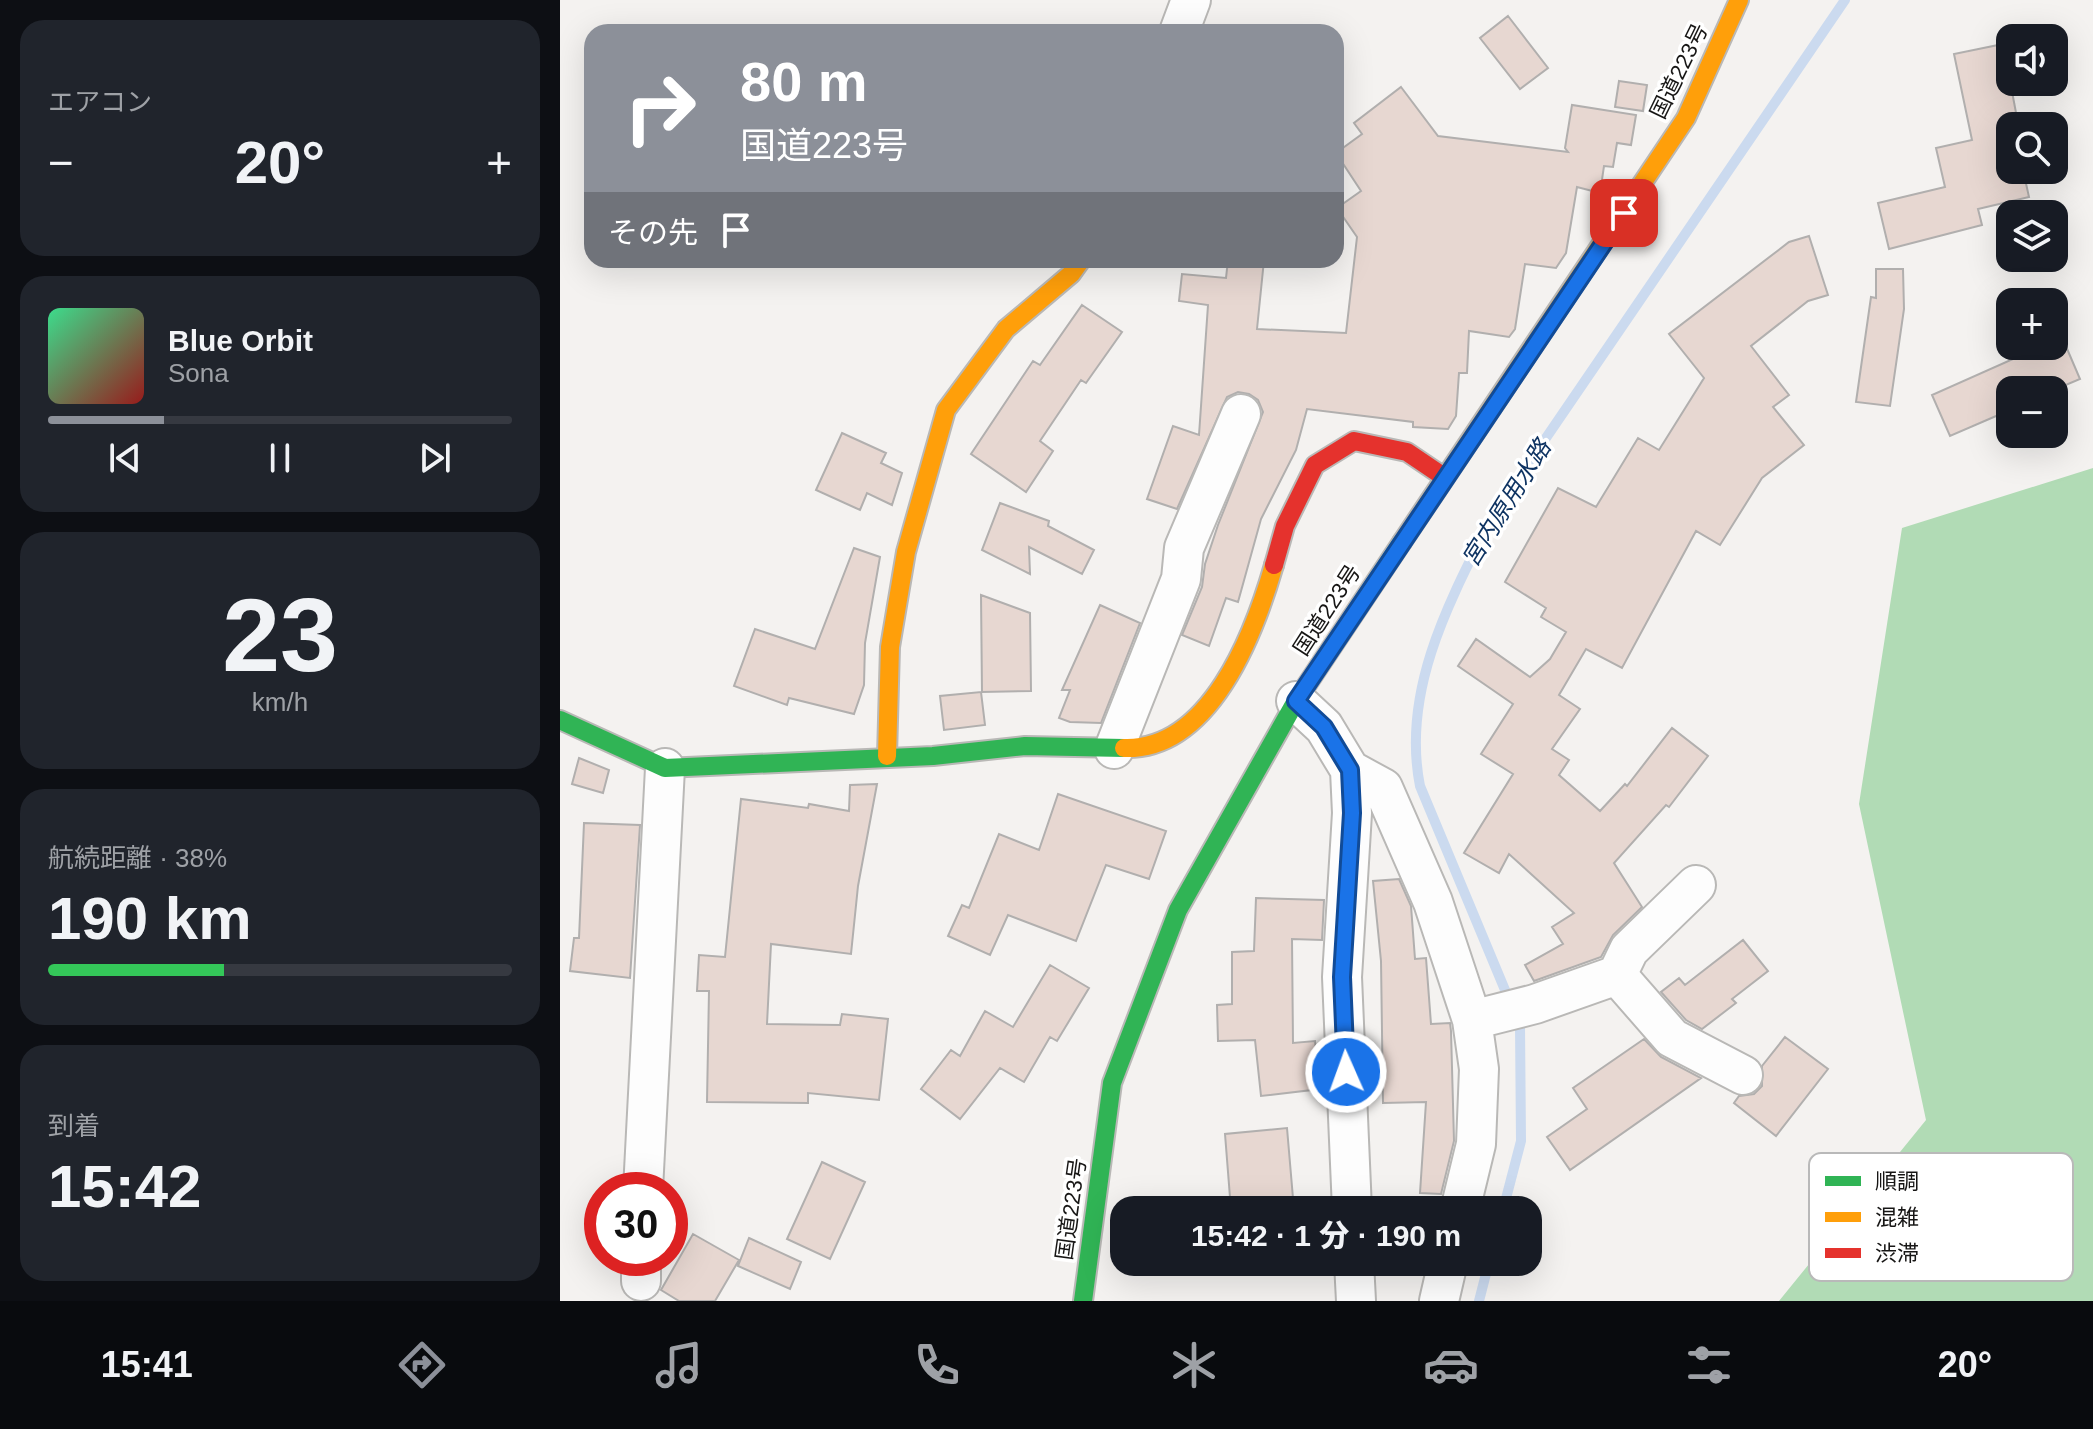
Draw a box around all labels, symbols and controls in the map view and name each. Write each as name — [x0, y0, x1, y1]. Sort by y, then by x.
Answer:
street label: 国道223号 — [1645, 19, 1713, 123]
map controls — [1996, 24, 2068, 448]
button: sound — [1996, 24, 2068, 96]
text: 80 m — [740, 50, 868, 113]
icon: right — [608, 56, 712, 160]
text: エアコン — [48, 87, 152, 117]
button: search — [1996, 112, 2068, 184]
text: 国道223号 — [740, 125, 908, 166]
text: 20° — [235, 129, 325, 196]
text: − — [48, 138, 74, 187]
text: + — [486, 138, 512, 187]
pin — [1590, 179, 1658, 247]
icon: arrive — [1602, 191, 1646, 235]
button: layers — [1996, 200, 2068, 272]
icon: arrive — [714, 208, 758, 252]
text: その先 — [608, 216, 698, 249]
button: + — [1996, 288, 2068, 360]
text: Blue Orbit — [168, 324, 313, 357]
text: Sona — [168, 358, 229, 388]
button: − — [1996, 376, 2068, 448]
water label: 宮内原用水路 — [1456, 433, 1557, 571]
icon: previous — [103, 436, 147, 480]
icon: pause — [258, 436, 302, 480]
icon: next — [413, 436, 457, 480]
street label: 国道223号 — [1289, 560, 1365, 660]
text: 23 — [222, 577, 338, 693]
text: km/h — [252, 687, 308, 717]
text: 航続距離 · 38% — [48, 843, 227, 873]
text: 190 km — [48, 885, 252, 952]
position arrow — [1304, 1030, 1388, 1114]
text: 到着 — [48, 1111, 100, 1141]
text: 15:42 — [48, 1153, 201, 1220]
legend — [1809, 1153, 2073, 1281]
street label: 国道223号 — [1051, 1156, 1091, 1262]
text: 順調 — [1875, 1169, 1919, 1194]
speed limit sign: 30 — [584, 1172, 688, 1276]
text: 混雑 — [1875, 1205, 1919, 1230]
text: 15:42 · 1 分 · 190 m — [1191, 1219, 1461, 1252]
text: 渋滞 — [1875, 1241, 1919, 1266]
icon: directions — [394, 1337, 450, 1393]
icon: music — [651, 1337, 707, 1393]
icon: phone — [909, 1337, 965, 1393]
icon: climate — [1166, 1337, 1222, 1393]
icon: car — [1423, 1337, 1479, 1393]
icon: filters — [1681, 1337, 1737, 1393]
text: 15:41 — [101, 1344, 193, 1385]
text: 20° — [1938, 1344, 1992, 1385]

